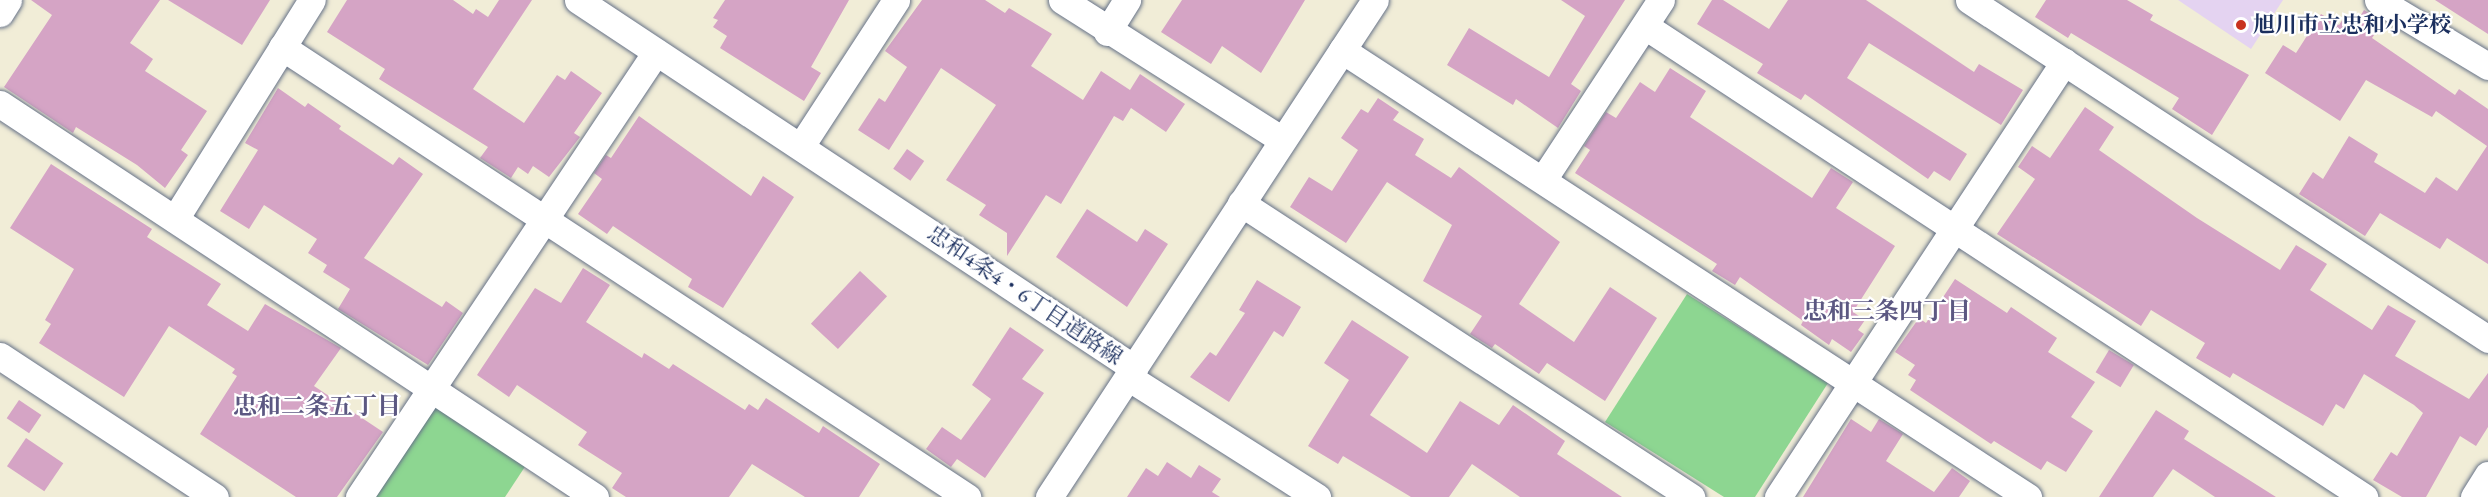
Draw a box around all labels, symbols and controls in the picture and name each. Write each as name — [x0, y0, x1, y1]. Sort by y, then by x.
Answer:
place label: 旭川市立忠和小学校 — [2253, 12, 2451, 38]
marker: 旭川市立忠和小学校 — [2234, 18, 2248, 32]
street label: 忠和4条4・6丁目道路線 — [922, 220, 1128, 370]
district label: 忠和三条四丁目 — [1803, 297, 1971, 325]
district label: 忠和二条五丁目 — [233, 392, 401, 420]

